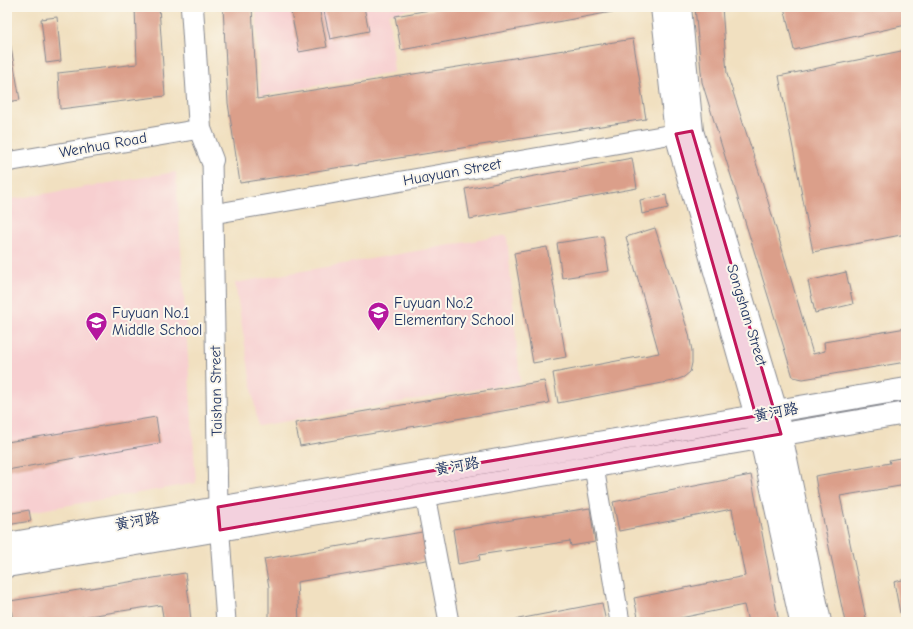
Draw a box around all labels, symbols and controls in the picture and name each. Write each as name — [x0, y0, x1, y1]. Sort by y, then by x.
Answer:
street label: Wenhua Road — [58, 128, 148, 162]
street label: Huayuan Street — [402, 154, 503, 189]
street label: Songshan Street — [723, 262, 771, 369]
place label: Fuyuan No.2 Elementary School — [394, 294, 514, 329]
school or university icon: Fuyuan No.2 Elementary School — [366, 299, 392, 332]
place label: Fuyuan No.1 Middle School — [112, 304, 202, 339]
school or university icon: Fuyuan No.1 Middle School — [84, 309, 110, 342]
street label: Taishan Street — [206, 345, 226, 436]
street label: 黄河路 — [752, 399, 800, 425]
street label: 黄河路 — [433, 453, 481, 479]
street label: 黄河路 — [113, 508, 161, 534]

